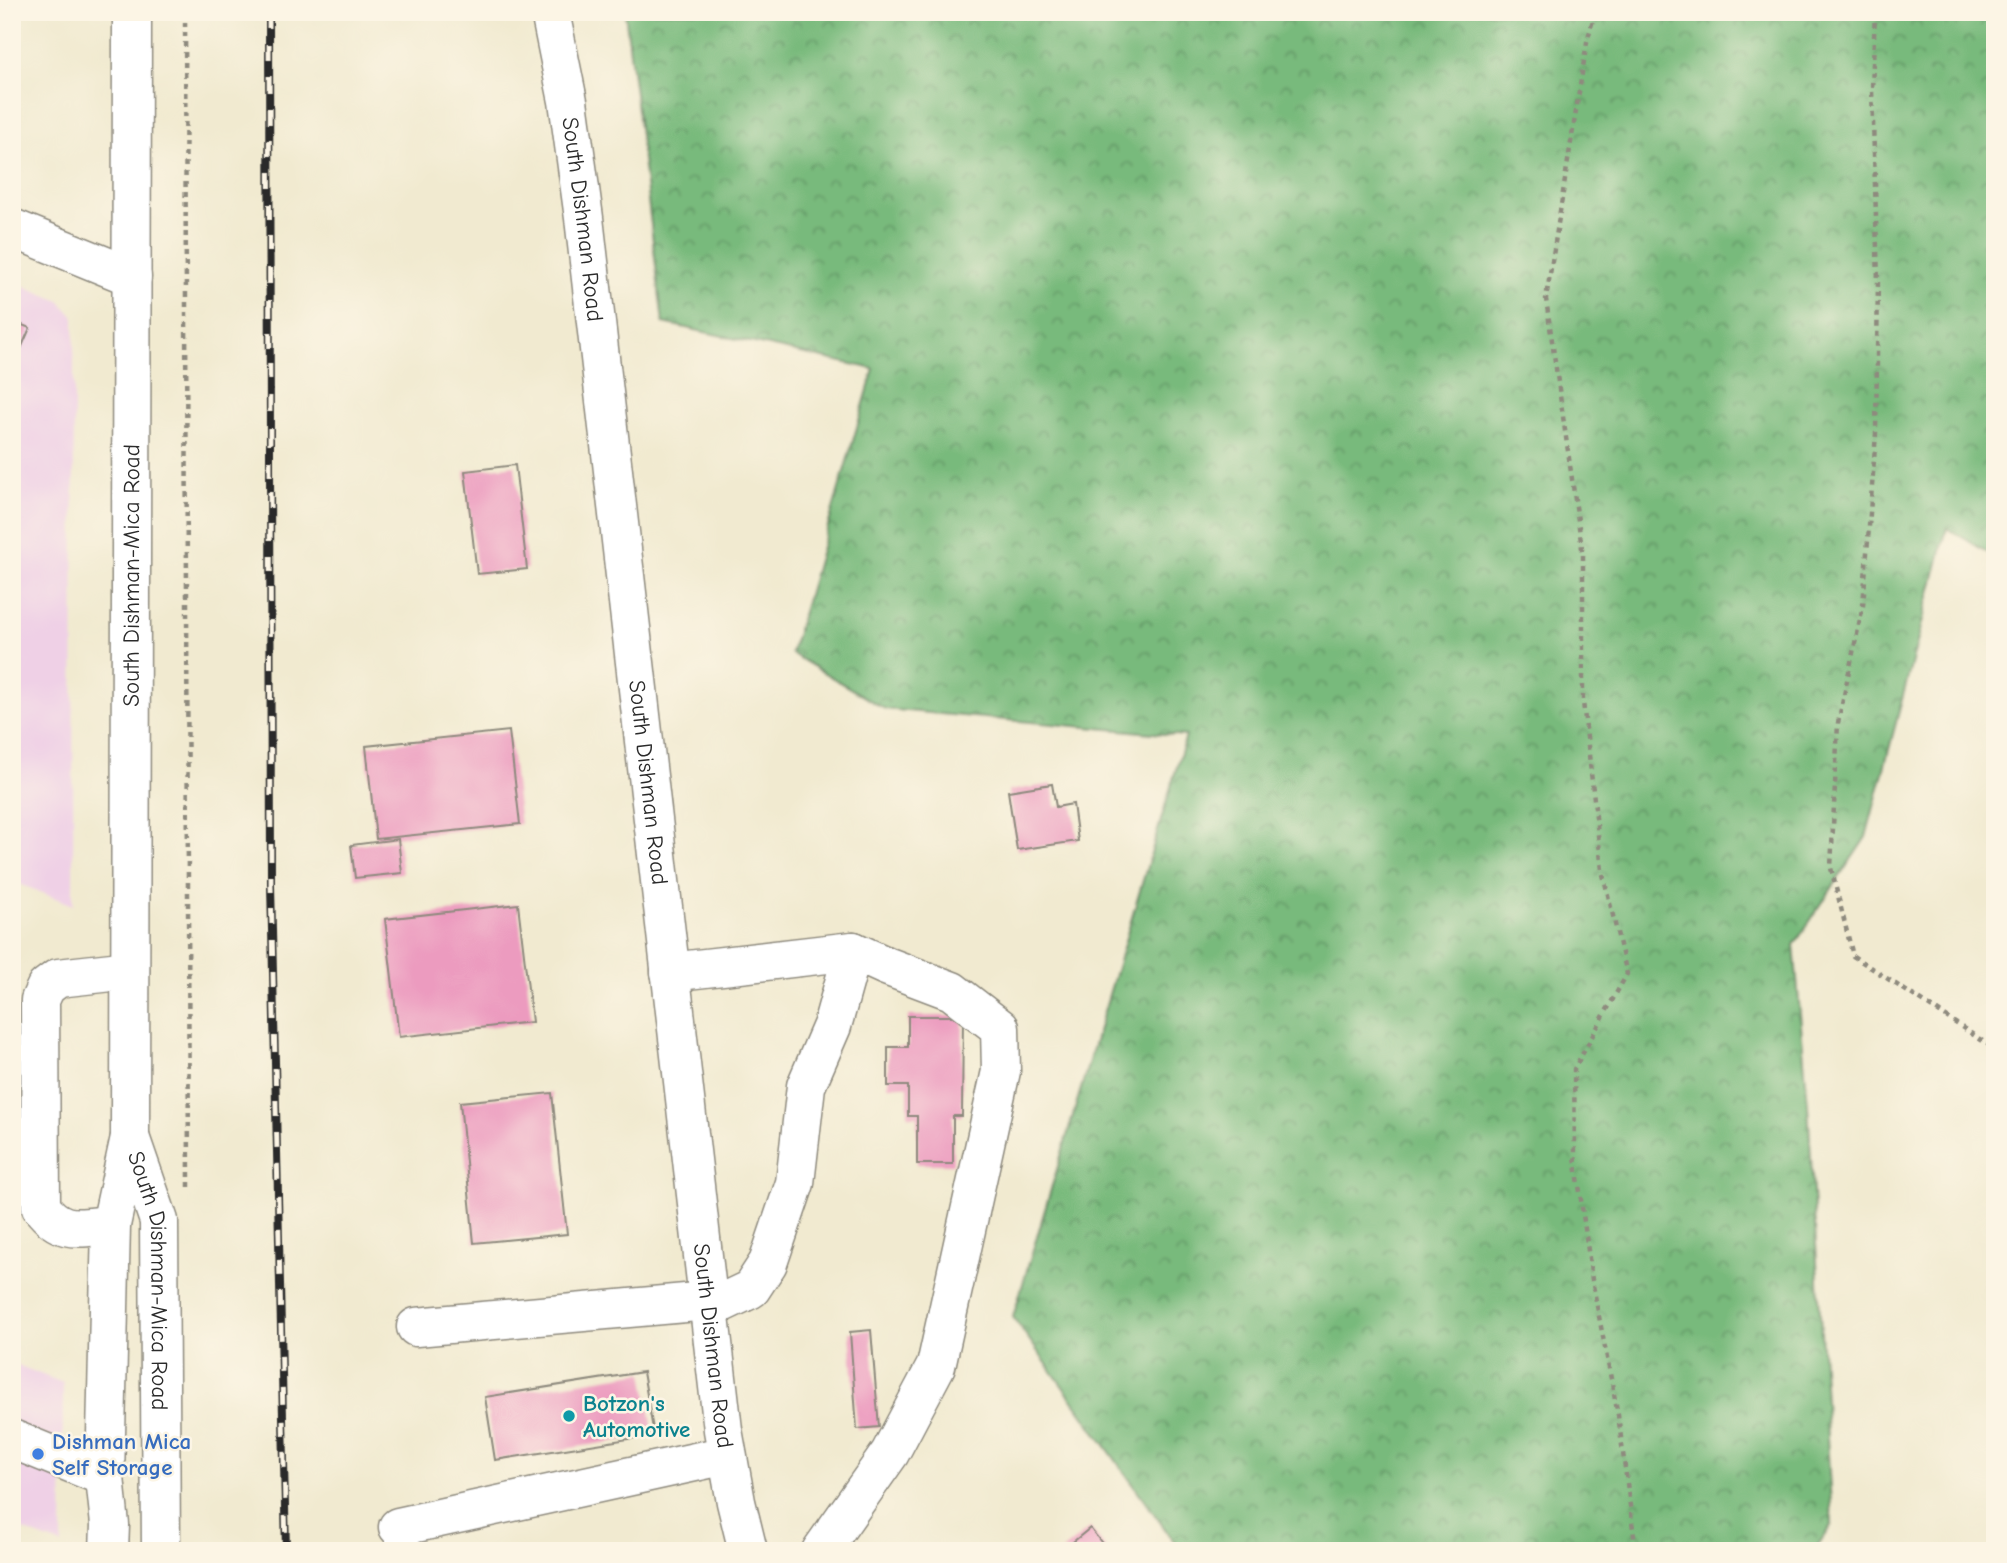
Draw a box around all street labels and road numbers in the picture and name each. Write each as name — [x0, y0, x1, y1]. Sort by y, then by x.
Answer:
street label: South Dishman Road — [556, 115, 609, 323]
street label: South Dishman-Mica Road — [118, 444, 145, 707]
street label: South Dishman Road — [623, 679, 673, 886]
street label: South Dishman-Mica Road — [122, 1148, 173, 1411]
street label: South Dishman Road — [688, 1242, 739, 1450]

